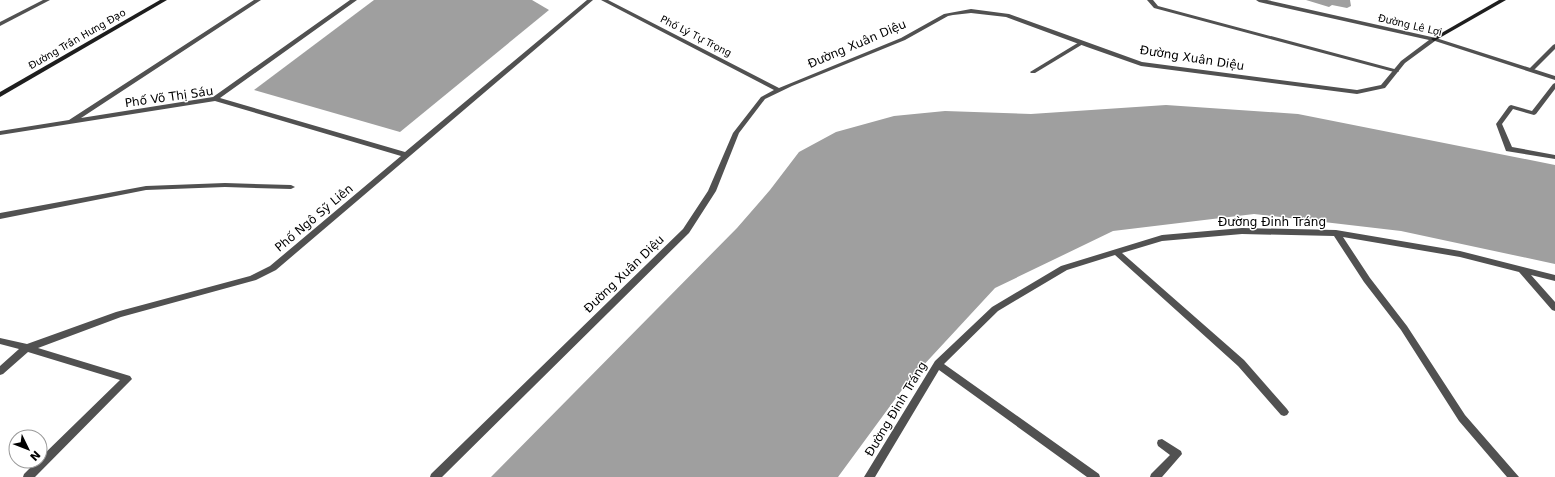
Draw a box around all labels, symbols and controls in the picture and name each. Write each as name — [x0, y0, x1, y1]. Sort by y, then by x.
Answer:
street label: Đường Trần Hưng Đạo — [27, 7, 128, 72]
street label: Đường Lê Lợi — [1377, 12, 1443, 39]
street label: Phố Lý Tự Trọng — [658, 13, 734, 60]
street label: Đường Xuân Diệu — [806, 17, 908, 71]
street label: Đường Xuân Diệu — [1139, 43, 1245, 73]
street label: Phố Võ Thị Sáu — [124, 84, 214, 110]
street label: Phố Ngô Sỹ Liên — [272, 181, 356, 255]
street label: Đường Đinh Tráng — [1218, 215, 1326, 229]
street label: Đường Xuân Diệu — [581, 232, 667, 316]
street label: Đường Đinh Tráng — [862, 359, 930, 459]
north arrow — [8, 429, 48, 469]
text: N — [27, 448, 43, 463]

